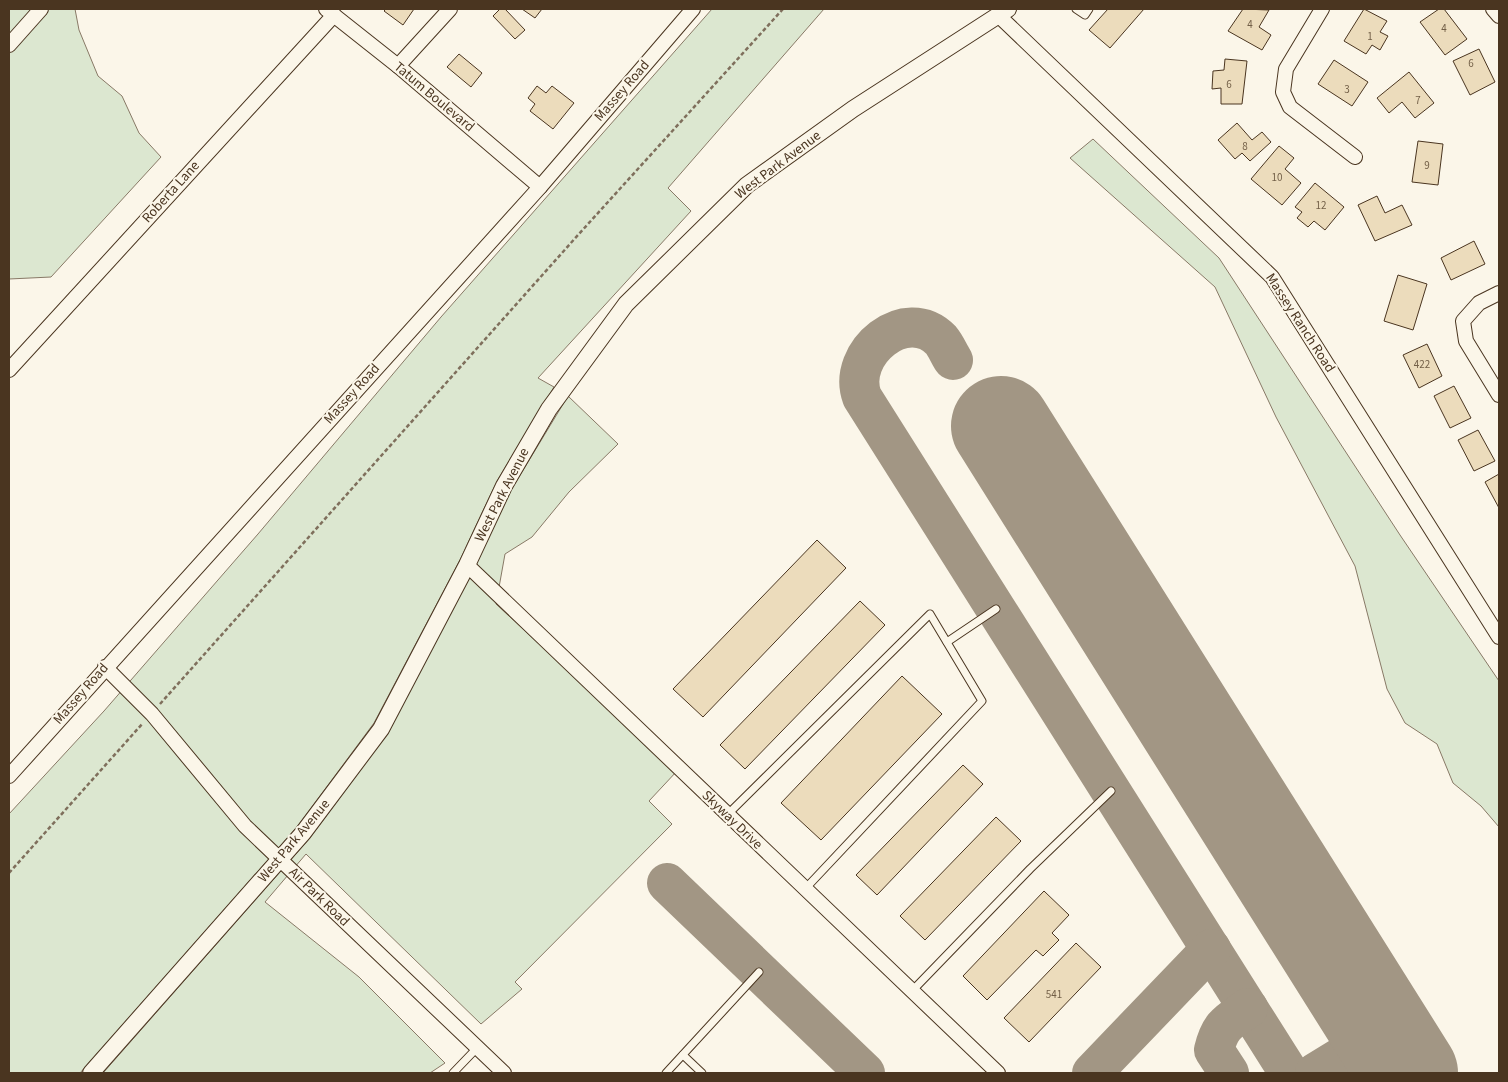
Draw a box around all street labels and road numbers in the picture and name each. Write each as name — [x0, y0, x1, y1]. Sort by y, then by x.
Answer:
street label: Massey Road — [590, 56, 654, 126]
street label: Tatum Boulevard — [389, 57, 479, 137]
street label: West Park Avenue — [731, 126, 825, 204]
street label: Roberta Lane — [138, 156, 204, 228]
street label: Massey Ranch Road — [1260, 269, 1340, 377]
street label: Massey Road — [319, 359, 385, 429]
street label: West Park Avenue — [470, 444, 534, 546]
street label: Massey Road — [49, 659, 113, 729]
street label: Skyway Drive — [697, 786, 767, 854]
street label: West Park Avenue — [253, 795, 335, 887]
street label: Air Park Road — [284, 863, 354, 931]

